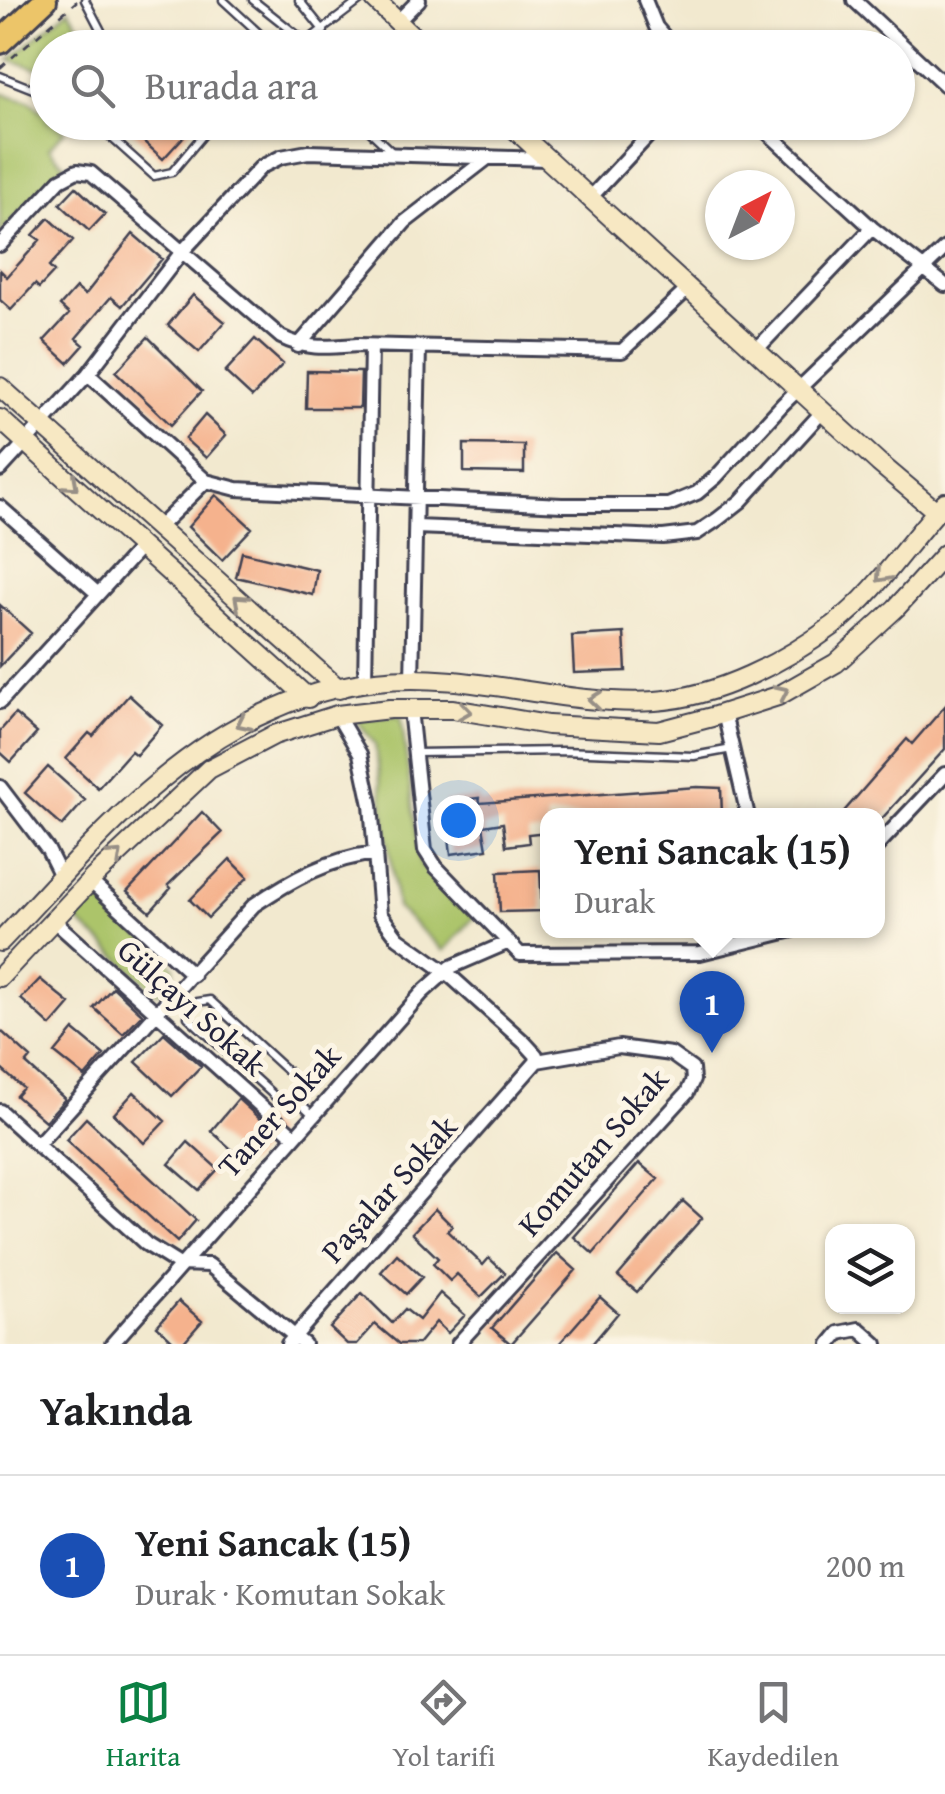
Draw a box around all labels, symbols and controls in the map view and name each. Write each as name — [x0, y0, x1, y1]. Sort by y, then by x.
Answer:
search box — [30, 30, 915, 140]
text: Burada ara — [145, 57, 318, 113]
icon: search — [65, 58, 120, 113]
north arrow — [705, 170, 795, 260]
one-way arrow — [60, 472, 79, 490]
one-way arrow — [875, 564, 893, 583]
one-way arrow — [233, 595, 252, 613]
one-way arrow — [772, 685, 790, 705]
one-way arrow — [587, 690, 603, 711]
one-way arrow — [456, 700, 473, 721]
one-way arrow — [236, 711, 254, 731]
your location — [433, 795, 484, 846]
popup — [540, 808, 885, 938]
text: Yeni Sancak (15) — [574, 822, 851, 878]
one-way arrow — [104, 850, 123, 868]
text: Durak — [574, 878, 655, 925]
street label: Gülçayı Sokak — [107, 927, 278, 1087]
pin: 1 — [680, 970, 744, 1053]
street label: Taner Sokak — [206, 1033, 352, 1188]
street label: Komutan Sokak — [506, 1057, 680, 1246]
street label: Paşalar Sokak — [310, 1104, 468, 1273]
map controls — [825, 1224, 915, 1314]
button: layers — [825, 1224, 915, 1314]
text: Yakında — [40, 1379, 192, 1440]
text: Yeni Sancak (15) — [135, 1514, 411, 1570]
text: 1 — [64, 1542, 81, 1589]
text: 200 m — [826, 1542, 905, 1589]
text: Durak · Komutan Sokak — [135, 1570, 445, 1617]
tab: Harita — [106, 1675, 180, 1776]
tab: Yol tarifi — [393, 1675, 495, 1776]
tab: Kaydedilen — [708, 1675, 839, 1776]

